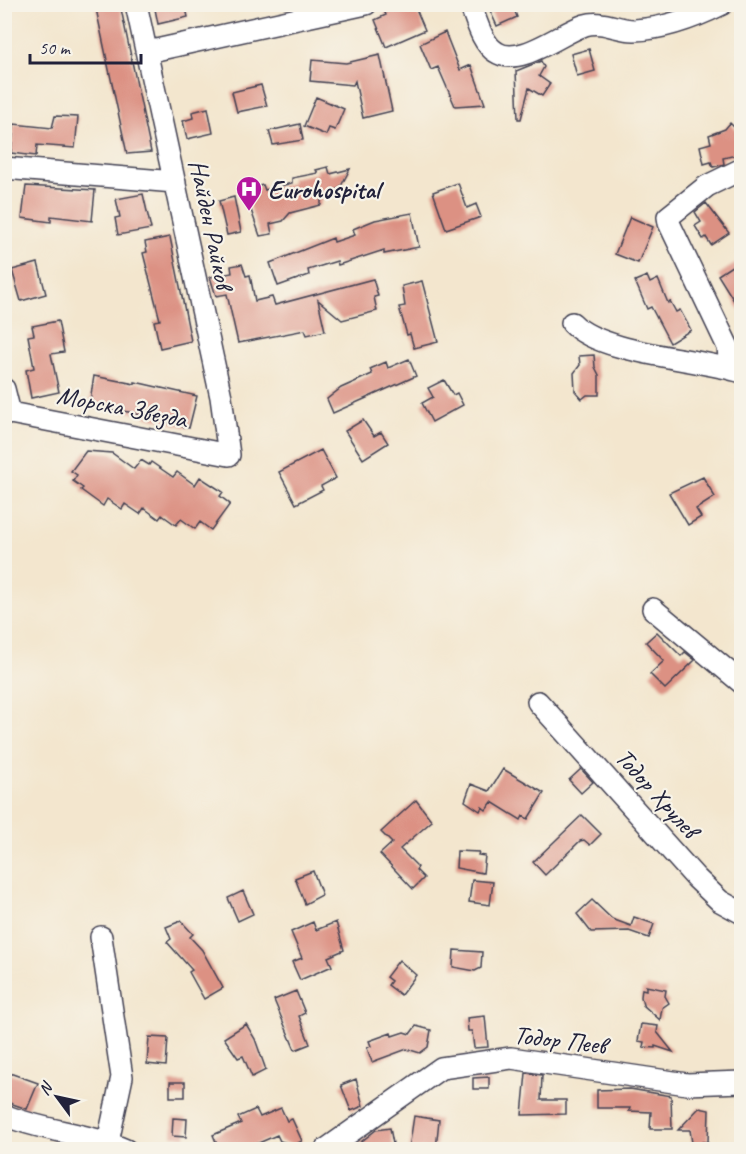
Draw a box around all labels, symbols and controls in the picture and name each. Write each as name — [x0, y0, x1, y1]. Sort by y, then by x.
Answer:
scale bar — [30, 27, 141, 65]
text: 50 m — [39, 37, 72, 59]
street label: Найден Райков — [181, 157, 242, 296]
place label: Eurohospital — [268, 173, 385, 206]
hospital icon: Eurohospital — [234, 174, 264, 212]
street label: Морска Звезда — [54, 378, 191, 436]
street label: Тодор Хрулев — [608, 741, 709, 848]
street label: Тодор Пеев — [512, 1018, 613, 1063]
north arrow — [27, 1067, 87, 1127]
text: N — [34, 1077, 58, 1099]

